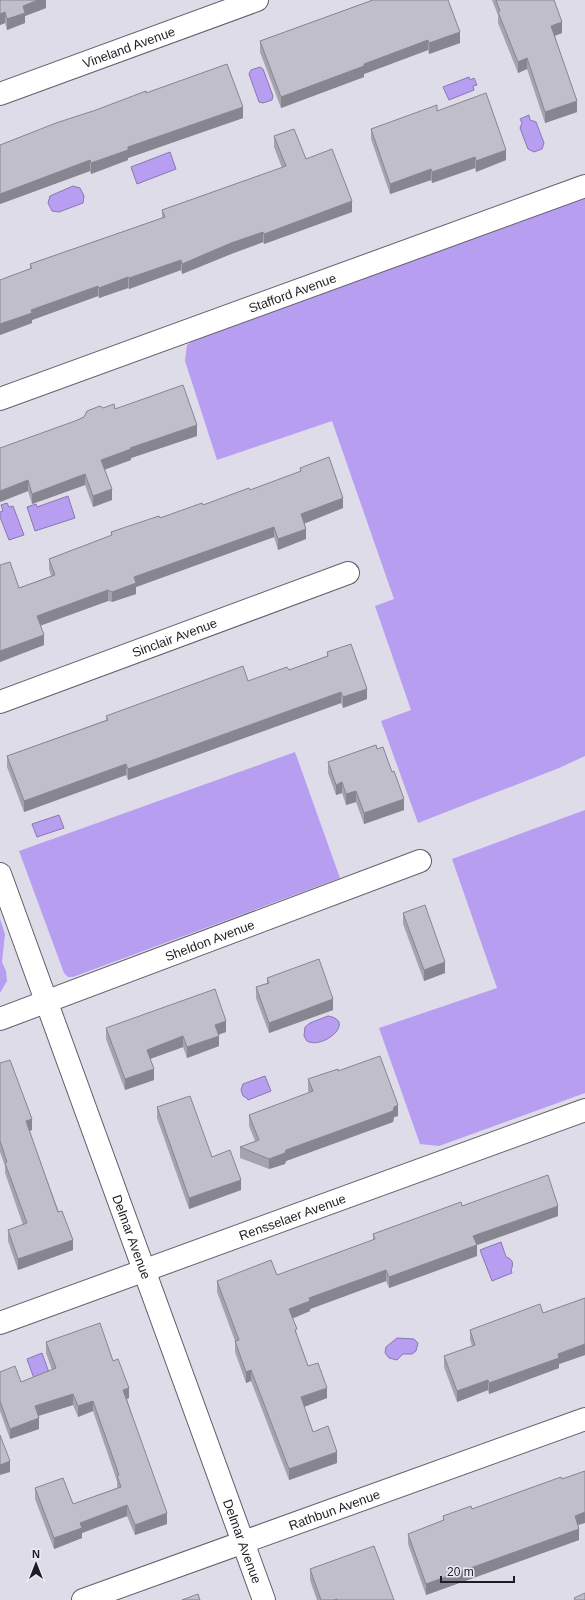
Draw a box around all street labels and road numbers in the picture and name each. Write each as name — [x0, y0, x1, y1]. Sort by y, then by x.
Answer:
street label: Vineland Avenue — [81, 24, 177, 71]
street label: Stafford Avenue — [247, 270, 338, 316]
street label: Sinclair Avenue — [130, 615, 219, 660]
street label: Sheldon Avenue — [163, 917, 257, 964]
street label: Rensselaer Avenue — [237, 1191, 348, 1243]
street label: Delmar Avenue — [109, 1193, 154, 1281]
street label: Rathbun Avenue — [287, 1487, 382, 1533]
street label: Delmar Avenue — [220, 1497, 264, 1586]

